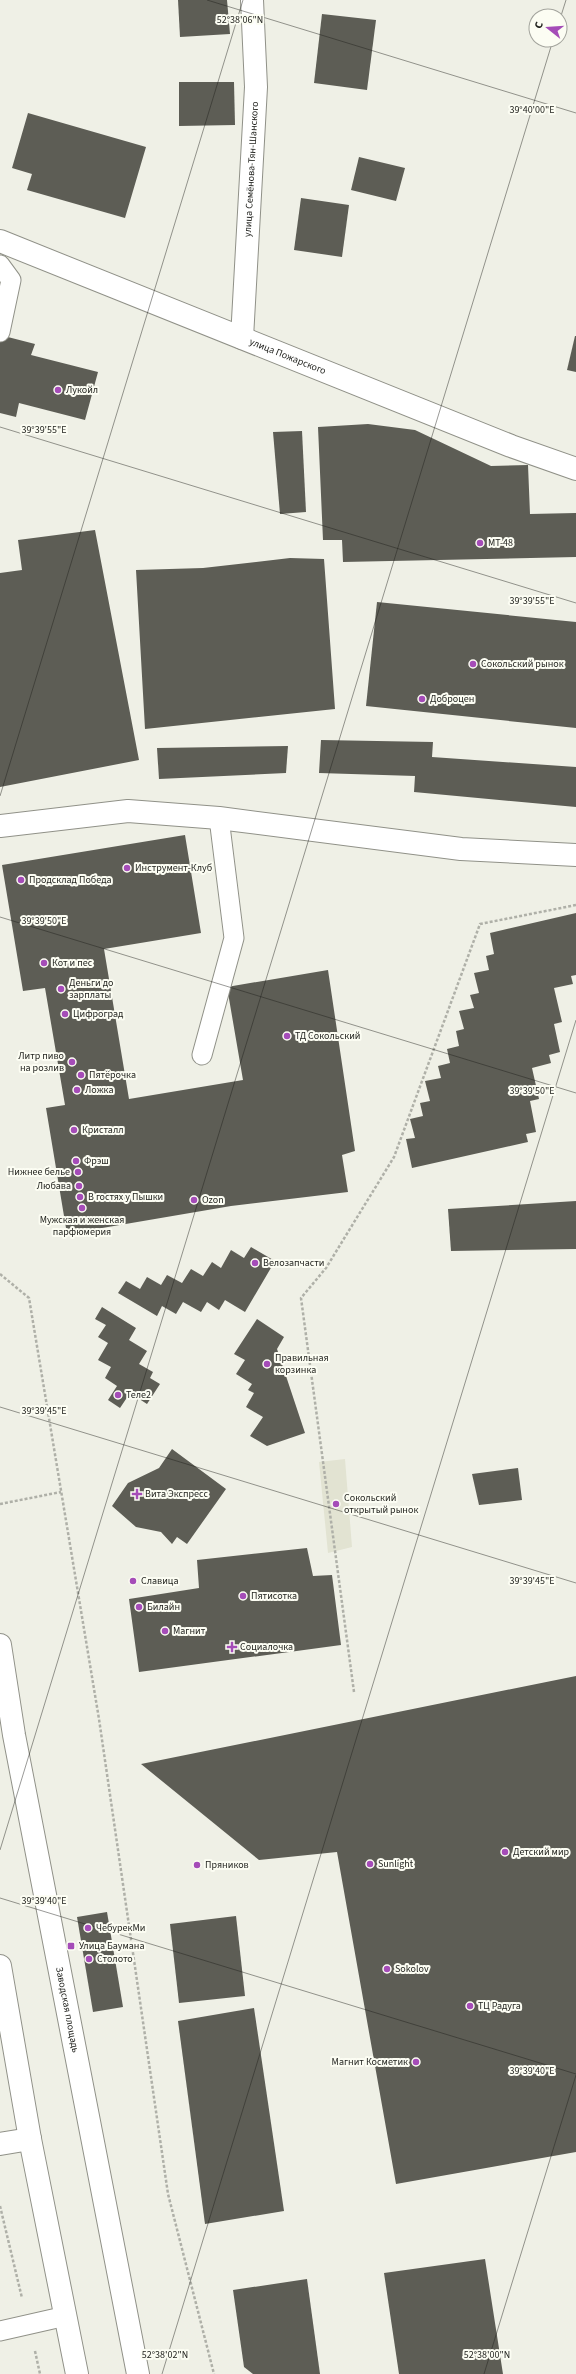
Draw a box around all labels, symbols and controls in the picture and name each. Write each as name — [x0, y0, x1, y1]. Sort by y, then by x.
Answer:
north arrow — [528, 8, 568, 48]
text: 52°38'06"N — [217, 13, 263, 27]
text: С — [531, 19, 547, 30]
street label: улица Семёнова-Тян-Шанского — [241, 101, 262, 237]
text: 39°40'00"E — [509, 103, 555, 117]
street label: улица Пожарского — [247, 335, 328, 378]
place label: Лукойл — [66, 383, 98, 397]
marker: Лукойл — [53, 385, 63, 395]
text: 39°39'55"E — [21, 423, 67, 437]
place label: МТ-48 — [488, 536, 513, 550]
marker: МТ-48 — [475, 538, 485, 548]
text: 39°39'55"E — [509, 594, 555, 608]
place label: Сокольский рынок — [481, 657, 564, 671]
marker: Сокольский рынок — [468, 659, 478, 669]
place label: Доброцен — [430, 692, 474, 706]
marker: Доброцен — [417, 694, 427, 704]
place label: Инструмент-Клуб — [135, 861, 212, 875]
marker: Инструмент-Клуб — [122, 863, 132, 873]
place label: Продсклад Победа — [29, 873, 112, 887]
marker: Продсклад Победа — [16, 875, 26, 885]
text: 39°39'50"E — [21, 914, 67, 928]
place label: Кот и пес — [52, 956, 93, 970]
marker: Кот и пес — [39, 958, 49, 968]
place label: Деньги до зарплаты — [69, 976, 113, 1002]
marker: Деньги до зарплаты — [56, 984, 66, 994]
place label: Цифроград — [73, 1007, 124, 1021]
marker: Цифроград — [60, 1009, 70, 1019]
place label: ТД Сокольский — [295, 1029, 360, 1043]
marker: ТД Сокольский — [282, 1031, 292, 1041]
place label: Литр пиво на розлив — [18, 1049, 64, 1075]
marker: Литр пиво на розлив — [67, 1057, 77, 1067]
place label: Пятёрочка — [89, 1068, 136, 1082]
marker: Пятёрочка — [76, 1070, 86, 1080]
place label: Ложка — [85, 1083, 114, 1097]
text: 39°39'50"E — [509, 1084, 555, 1098]
marker: Ложка — [72, 1085, 82, 1095]
place label: Кристалл — [82, 1123, 124, 1137]
marker: Кристалл — [69, 1125, 79, 1135]
place label: Фрэш — [84, 1154, 109, 1168]
marker: Фрэш — [71, 1156, 81, 1166]
place label: Нижнее белье — [8, 1165, 70, 1179]
marker: Нижнее белье — [73, 1167, 83, 1177]
place label: Любава — [37, 1179, 71, 1193]
marker: Любава — [74, 1181, 84, 1191]
place label: В гостях у Пышки — [88, 1190, 163, 1204]
marker: В гостях у Пышки — [75, 1192, 85, 1202]
place label: Ozon — [202, 1193, 224, 1207]
marker: Ozon — [189, 1195, 199, 1205]
marker: Мужская и женская парфюмерия — [77, 1203, 87, 1213]
place label: Мужская и женская парфюмерия — [40, 1213, 124, 1239]
place label: Велозапчасти — [263, 1256, 324, 1270]
marker: Велозапчасти — [250, 1258, 260, 1268]
place label: Правильная корзинка — [275, 1351, 329, 1377]
marker: Правильная корзинка — [262, 1359, 272, 1369]
place label: Теле2 — [126, 1388, 151, 1402]
marker: Теле2 — [113, 1390, 123, 1400]
text: 39°39'45"E — [21, 1404, 67, 1418]
place label: Вита Экспресс — [145, 1487, 208, 1501]
marker: Вита Экспресс — [132, 1489, 142, 1499]
place label: Сокольский открытый рынок — [344, 1491, 418, 1517]
marker: Сокольский открытый рынок — [331, 1499, 341, 1509]
place label: Славица — [141, 1574, 178, 1588]
text: 39°39'45"E — [509, 1574, 555, 1588]
marker: Славица — [128, 1576, 138, 1586]
place label: Пятисотка — [251, 1589, 297, 1603]
marker: Пятисотка — [238, 1591, 248, 1601]
place label: Билайн — [147, 1600, 180, 1614]
marker: Билайн — [134, 1602, 144, 1612]
place label: Магнит — [173, 1624, 206, 1638]
marker: Магнит — [160, 1626, 170, 1636]
place label: Социалочка — [240, 1640, 293, 1654]
marker: Социалочка — [227, 1642, 237, 1652]
place label: Детский мир — [513, 1845, 570, 1859]
marker: Детский мир — [500, 1847, 510, 1857]
place label: Sunlight — [378, 1857, 414, 1871]
place label: Пряников — [205, 1858, 249, 1872]
marker: Sunlight — [365, 1859, 375, 1869]
marker: Пряников — [192, 1860, 202, 1870]
text: 39°39'40"E — [21, 1894, 67, 1908]
place label: ЧебурекМи — [96, 1921, 145, 1935]
marker: ЧебурекМи — [83, 1923, 93, 1933]
place label: Улица Баумана — [79, 1939, 145, 1953]
marker: Улица Баумана — [66, 1941, 76, 1951]
place label: Столото — [97, 1952, 133, 1966]
marker: Столото — [84, 1954, 94, 1964]
place label: Sokolov — [395, 1962, 429, 1976]
marker: Sokolov — [382, 1964, 392, 1974]
street label: Заводская площадь — [52, 1966, 83, 2054]
place label: ТЦ Радуга — [478, 1999, 521, 2013]
marker: ТЦ Радуга — [465, 2001, 475, 2011]
place label: Магнит Косметик — [332, 2055, 408, 2069]
marker: Магнит Косметик — [411, 2057, 421, 2067]
text: 39°39'40"E — [509, 2064, 555, 2078]
text: 52°38'02"N — [142, 2348, 188, 2362]
text: 52°38'00"N — [464, 2348, 510, 2362]

